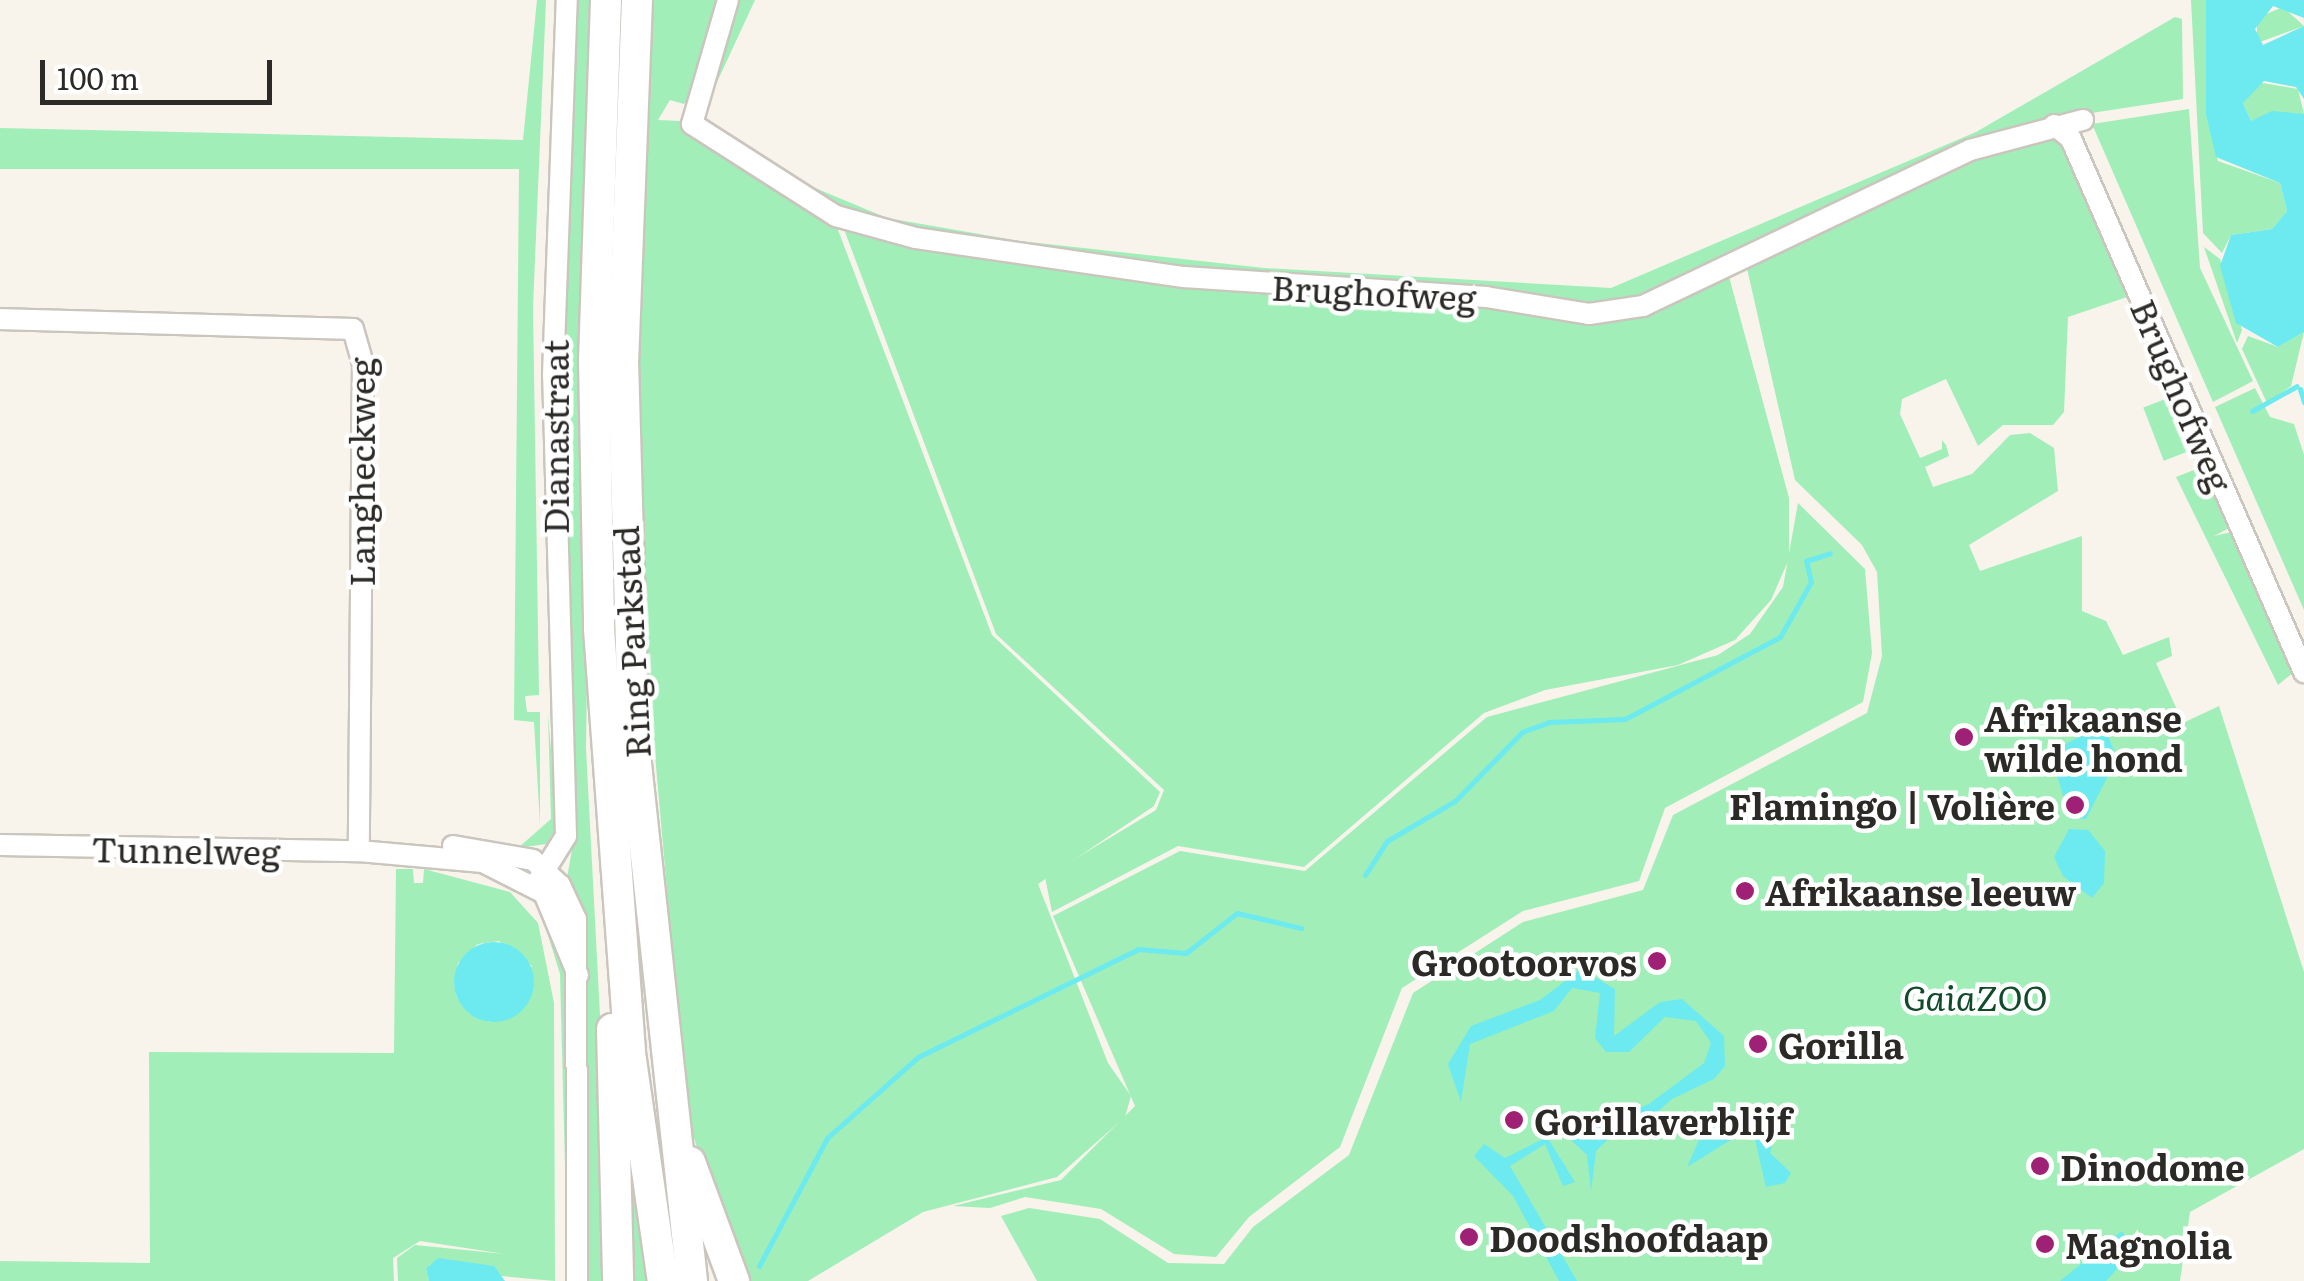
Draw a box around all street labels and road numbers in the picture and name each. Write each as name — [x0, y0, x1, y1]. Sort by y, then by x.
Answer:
street label: Brughofweg — [1270, 265, 1478, 317]
street label: Brughofweg — [2124, 292, 2242, 498]
street label: Dianastraat — [533, 340, 575, 534]
street label: Langheckweg — [339, 357, 381, 587]
street label: Ring Parkstad — [603, 525, 657, 759]
street label: Tunnelweg — [91, 826, 281, 872]

